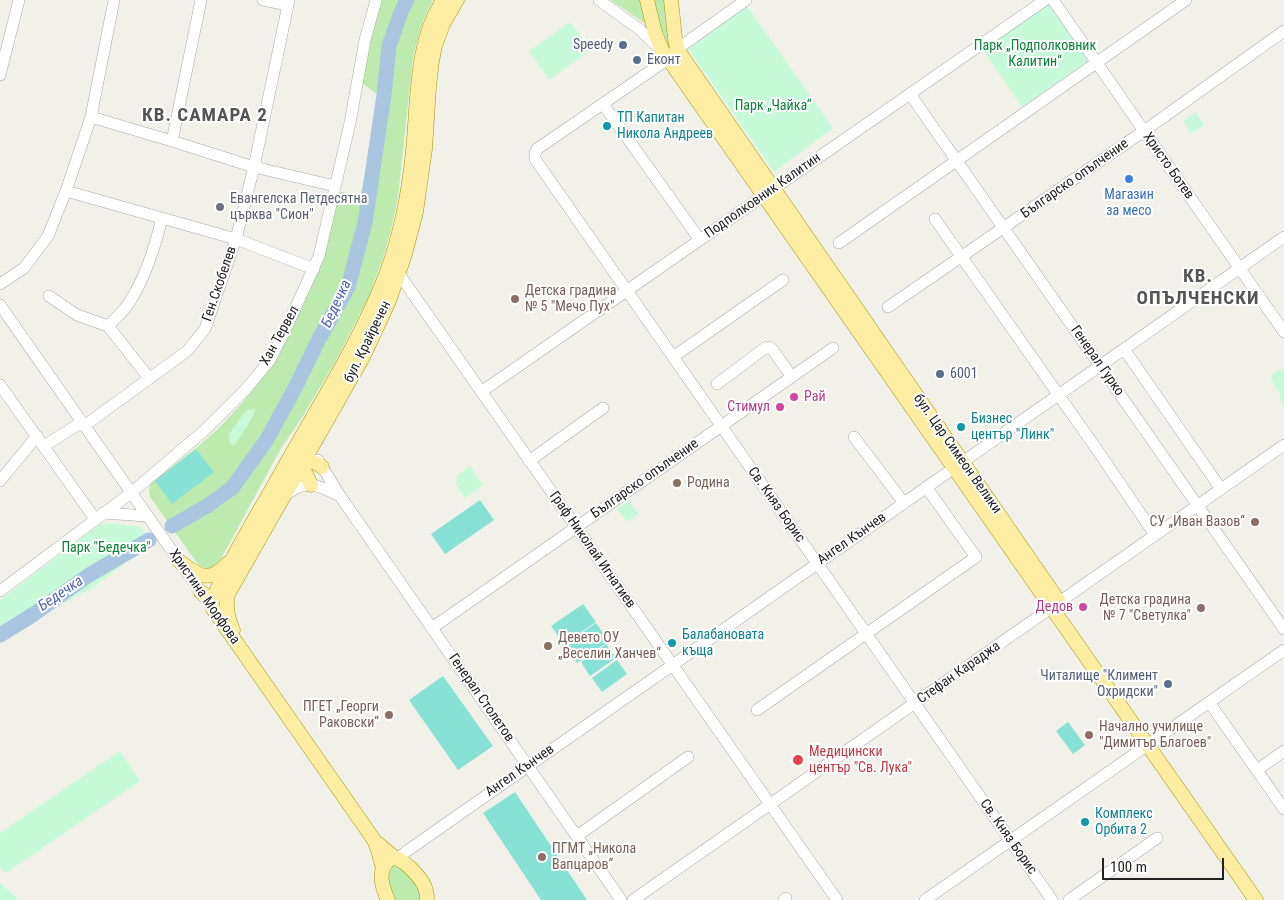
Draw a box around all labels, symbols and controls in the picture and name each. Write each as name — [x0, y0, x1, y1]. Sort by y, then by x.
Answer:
place label: Speedy — [573, 37, 613, 53]
park label: Парк „Подполковник Калитин“ — [974, 38, 1096, 70]
marker: Speedy — [617, 39, 629, 51]
place label: Еконт — [647, 52, 681, 68]
marker: Еконт — [631, 54, 643, 66]
park label: Парк „Чайка“ — [735, 98, 811, 114]
district label: КВ. САМАРА 2 — [141, 105, 269, 127]
place label: ТП Капитан Никола Андреев — [617, 110, 713, 142]
marker: ТП Капитан Никола Андреев — [601, 120, 613, 132]
street label: Христо Ботев — [1139, 129, 1197, 203]
street label: Българско опълчение — [1018, 136, 1132, 222]
street label: Подполковник Калитин — [702, 150, 824, 242]
marker: Магазин за месо — [1123, 173, 1135, 185]
place label: Магазин за месо — [1104, 187, 1154, 220]
place label: Евангелска Петдесятна църква "Сион" — [230, 191, 367, 223]
marker: Евангелска Петдесятна църква "Сион" — [214, 201, 226, 213]
street label: Ген.Скобелев — [199, 244, 241, 324]
district label: КВ. ОПЪЛЧЕНСКИ — [1135, 266, 1261, 310]
water label: Бедечка — [318, 277, 356, 331]
place label: Детска градина № 5 "Мечо Пух" — [525, 283, 617, 316]
marker: Детска градина № 5 "Мечо Пух" — [509, 293, 521, 305]
street label: бул. Крайречен — [341, 298, 395, 386]
street label: Хан Тервел — [257, 303, 303, 369]
street label: Генерал Гурко — [1067, 323, 1127, 399]
place label: 6001 — [950, 366, 978, 382]
marker: 6001 — [934, 368, 946, 380]
place label: Рай — [804, 389, 826, 405]
marker: Рай — [788, 391, 800, 403]
street label: бул. Цар Симеон Велики — [909, 391, 1005, 517]
place label: Стимул — [727, 399, 770, 415]
marker: Стимул — [774, 401, 786, 413]
place label: Бизнес център "Линк" — [971, 411, 1054, 444]
marker: Бизнес център "Линк" — [955, 421, 967, 433]
street label: Българско опълчение — [588, 436, 702, 522]
street label: Св. Княз Борис — [744, 464, 808, 546]
place label: Родина — [687, 475, 730, 491]
marker: Родина — [671, 477, 683, 489]
street label: Граф Николай Игнатиев — [545, 488, 639, 612]
street label: Ангел Кънчев — [814, 509, 890, 569]
place label: СУ „Иван Вазов“ — [1150, 514, 1245, 530]
marker: СУ „Иван Вазов“ — [1249, 516, 1261, 528]
park label: Парк "Бедечка" — [61, 540, 151, 556]
street label: Христина Морфова — [165, 546, 243, 648]
water label: Бедечка — [35, 572, 87, 616]
place label: Детска градина № 7 "Светулка" — [1099, 592, 1191, 624]
place label: Дедов — [1036, 599, 1073, 615]
marker: Дедов — [1077, 601, 1089, 613]
marker: Детска градина № 7 "Светулка" — [1195, 602, 1207, 614]
place label: Балабановата къща — [682, 627, 764, 660]
place label: Девето ОУ „Веселин Ханчев“ — [558, 630, 661, 662]
marker: Балабановата къща — [666, 637, 678, 649]
street label: Стефан Караджа — [914, 638, 1004, 708]
marker: Девето ОУ „Веселин Ханчев“ — [542, 640, 554, 652]
street label: Генерал Столетов — [444, 651, 518, 745]
place label: Читалище "Климент Охридски" — [1040, 668, 1158, 700]
marker: Читалище "Климент Охридски" — [1162, 678, 1174, 690]
place label: ПГЕТ „Георги Раковски“ — [303, 699, 379, 732]
marker: ПГЕТ „Георги Раковски“ — [383, 709, 395, 721]
place label: Начално училище "Димитър Благоев" — [1099, 719, 1211, 752]
marker: Начално училище "Димитър Благоев" — [1083, 729, 1095, 741]
street label: Ангел Кънчев — [482, 741, 558, 801]
place label: Медицински център "Св. Лука" — [809, 744, 912, 776]
marker: Медицински център "Св. Лука" — [791, 753, 805, 767]
street label: Св. Княз Борис — [976, 796, 1040, 878]
place label: Комплекс Орбита 2 — [1095, 806, 1153, 839]
marker: Комплекс Орбита 2 — [1079, 816, 1091, 828]
place label: ПГМТ „Никола Вапцаров“ — [552, 841, 636, 874]
scale bar — [1104, 848, 1226, 880]
marker: ПГМТ „Никола Вапцаров“ — [536, 851, 548, 863]
text: 100 m — [1110, 858, 1147, 876]

